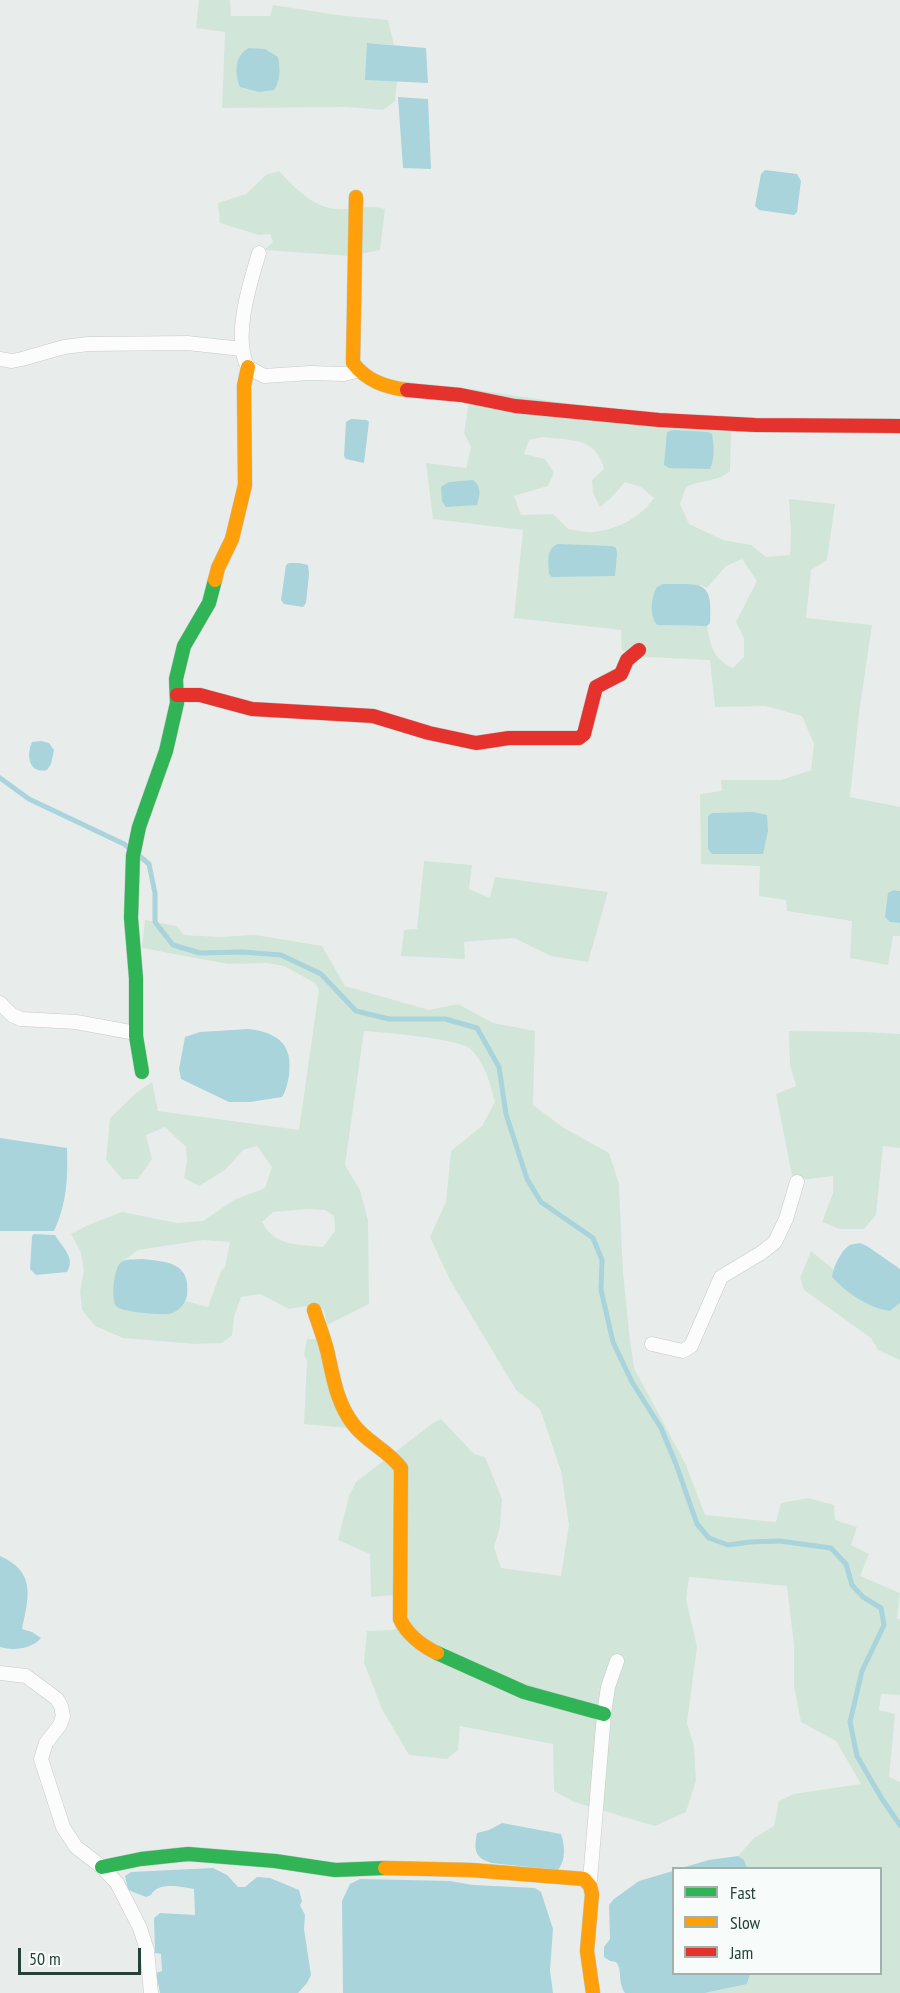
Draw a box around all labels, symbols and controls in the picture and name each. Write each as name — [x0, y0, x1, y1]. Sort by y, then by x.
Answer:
legend — [672, 1867, 882, 1975]
text: Fast — [730, 1881, 756, 1904]
text: Slow — [730, 1911, 760, 1934]
scale bar — [21, 1936, 144, 1974]
text: Jam — [730, 1941, 753, 1964]
text: 50 m — [29, 1947, 61, 1970]

